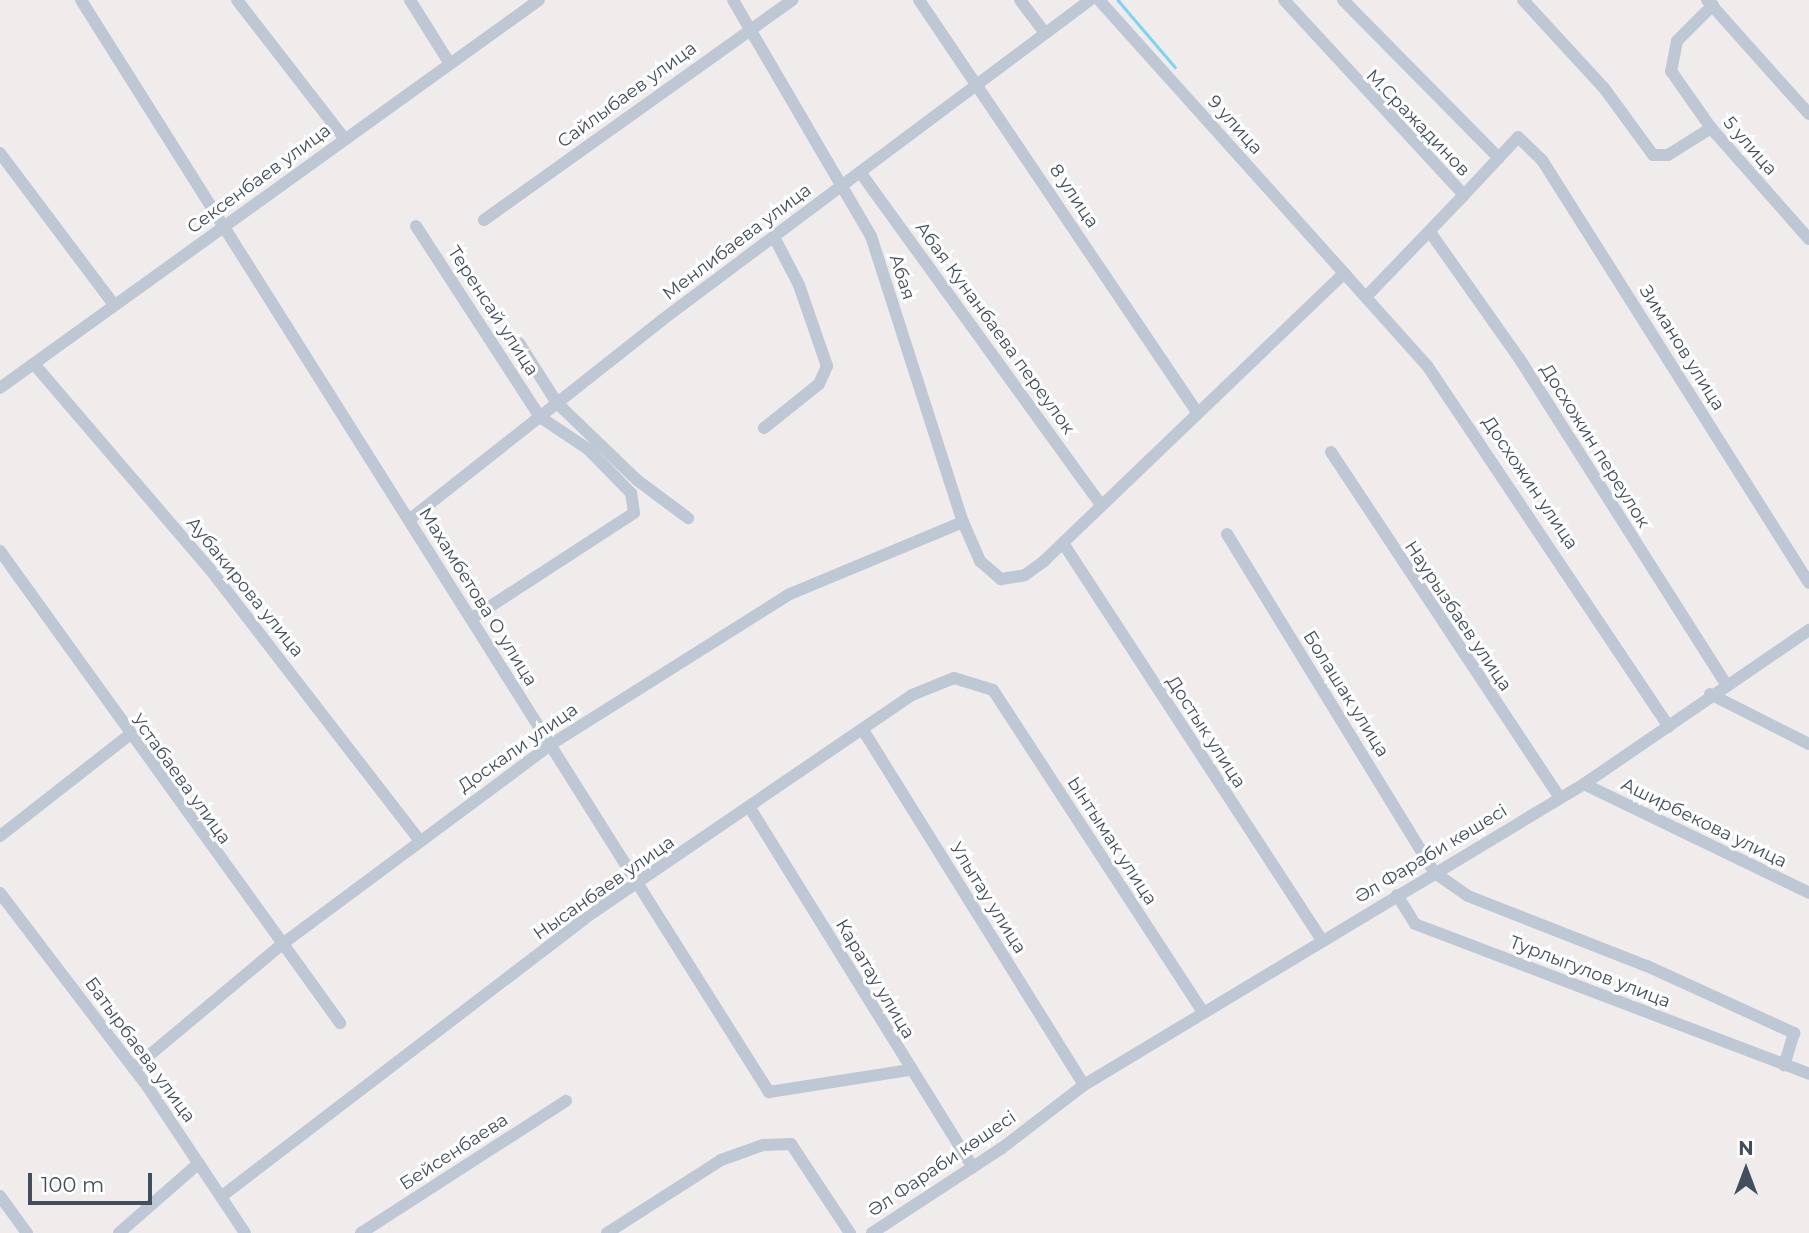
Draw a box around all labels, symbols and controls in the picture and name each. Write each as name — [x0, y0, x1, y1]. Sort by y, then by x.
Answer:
street label: Сайлыбаев улица — [553, 37, 701, 153]
street label: М.Сражадинов — [1362, 65, 1474, 181]
street label: 9 улица — [1203, 91, 1267, 159]
street label: 5 улица — [1719, 112, 1781, 180]
street label: Сексенбаев улица — [183, 120, 335, 238]
street label: 8 улица — [1045, 160, 1103, 232]
street label: Менлибаева улица — [659, 179, 815, 305]
street label: Абая Кунанбаева переулок — [911, 218, 1079, 438]
street label: Теренсай улица — [443, 242, 543, 380]
street label: Абая — [885, 252, 919, 302]
street label: Зиманов улица — [1635, 281, 1729, 415]
street label: Досхожин переулок — [1536, 360, 1654, 532]
street label: Досхожин улица — [1477, 412, 1583, 554]
street label: Махамбетова О улица — [414, 504, 542, 690]
street label: Аубакирова улица — [182, 513, 308, 661]
street label: Наурызбаев улица — [1400, 537, 1516, 695]
street label: Болашак улица — [1298, 627, 1394, 761]
street label: Достык улица — [1162, 672, 1250, 792]
street label: Доскали улица — [454, 699, 582, 797]
street label: Устабаева улица — [126, 710, 236, 848]
street label: Ынтымак улица — [1063, 773, 1161, 909]
street label: Аширбекова улица — [1618, 773, 1790, 873]
street label: Әл Фараби көшесі — [1351, 800, 1511, 908]
street label: Нысанбаев улица — [529, 831, 679, 945]
street label: Улытау улица — [945, 838, 1031, 958]
street label: Каратау улица — [831, 915, 919, 1043]
street label: Турлыгулов улица — [1506, 931, 1674, 1013]
street label: Батырбаева улица — [80, 973, 200, 1127]
street label: Әл Фараби көшесі — [864, 1106, 1020, 1222]
street label: Бейсенбаева — [396, 1109, 512, 1195]
north arrow — [1711, 1135, 1781, 1205]
text: N — [1738, 1137, 1754, 1160]
scale bar — [32, 1160, 156, 1204]
text: 100 m — [41, 1172, 104, 1197]

